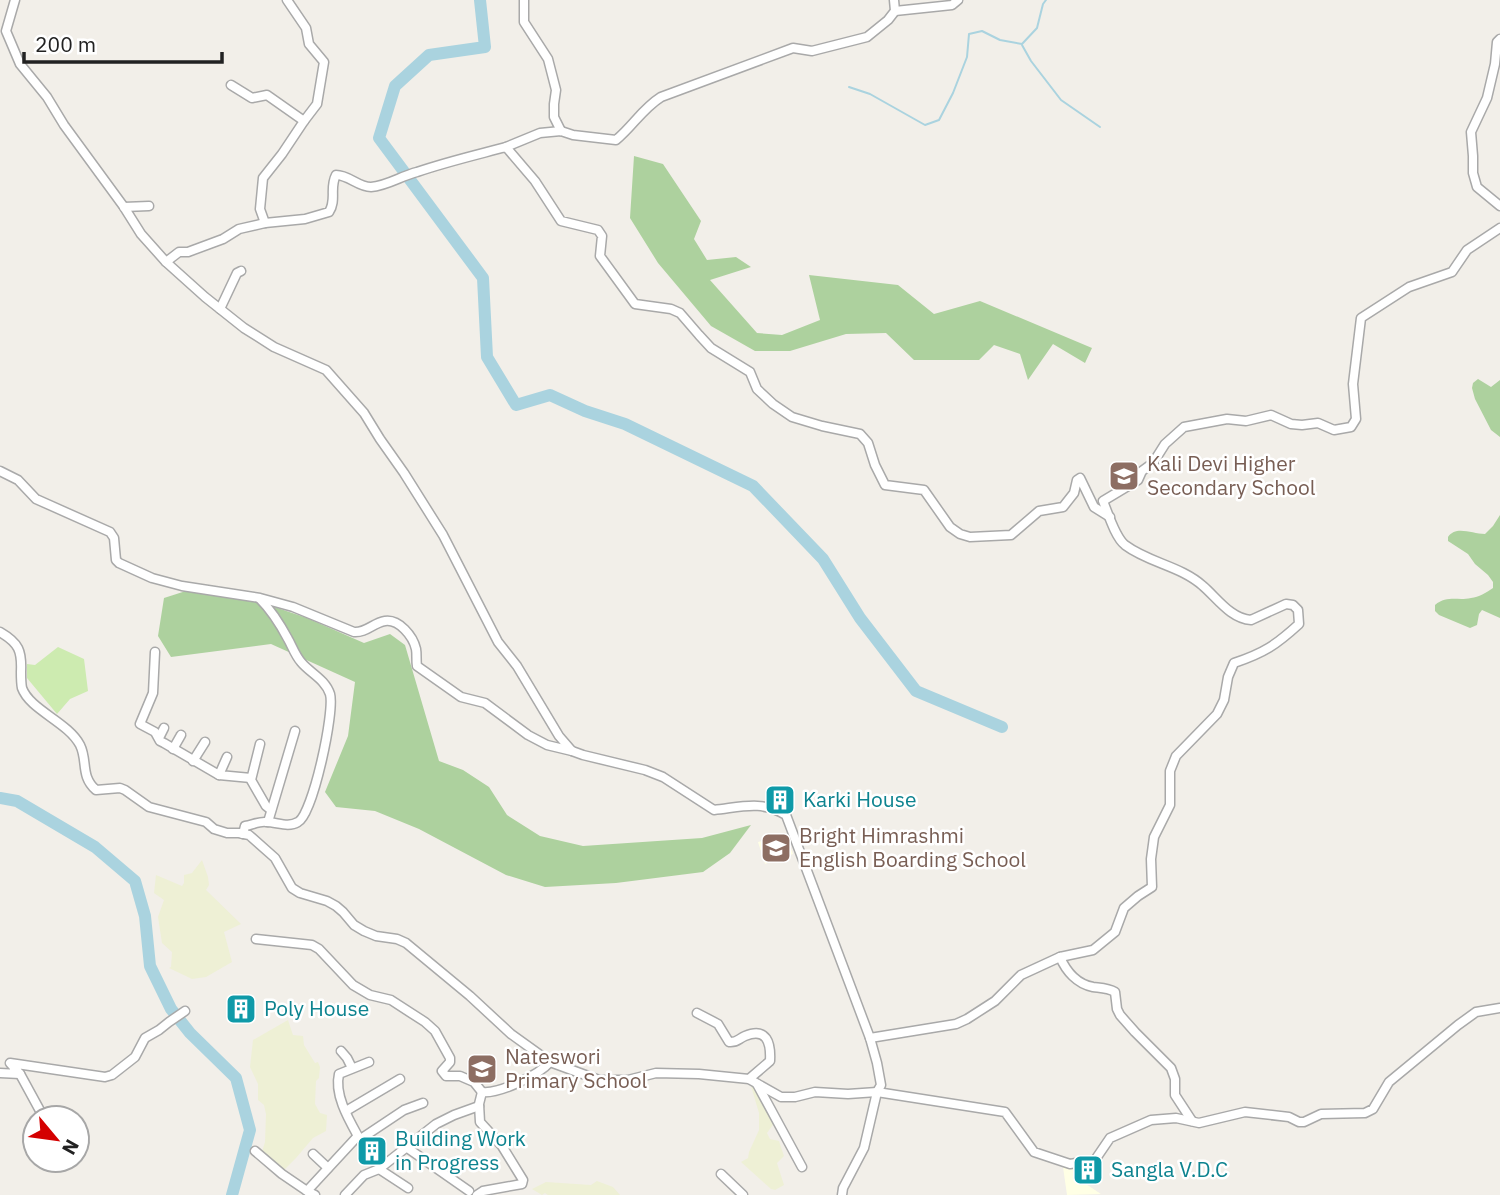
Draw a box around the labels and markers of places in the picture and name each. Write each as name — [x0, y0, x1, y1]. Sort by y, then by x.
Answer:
place label: Kali Devi Higher Secondary School — [1147, 449, 1316, 501]
school or university icon: Kali Devi Higher Secondary School — [1107, 459, 1141, 493]
building icon: Karki House — [763, 783, 797, 817]
place label: Karki House — [803, 785, 916, 813]
place label: Bright Himrashmi English Boarding School — [799, 821, 1026, 873]
school or university icon: Bright Himrashmi English Boarding School — [759, 831, 793, 865]
building icon: Poly House — [224, 992, 258, 1026]
place label: Poly House — [264, 994, 369, 1022]
place label: Nateswori Primary School — [505, 1042, 648, 1094]
school or university icon: Nateswori Primary School — [465, 1052, 499, 1086]
place label: Building Work in Progress — [395, 1124, 526, 1176]
building icon: Building Work in Progress — [355, 1134, 389, 1168]
building icon: Sangla V.D.C — [1071, 1153, 1105, 1187]
place label: Sangla V.D.C — [1111, 1155, 1228, 1183]

